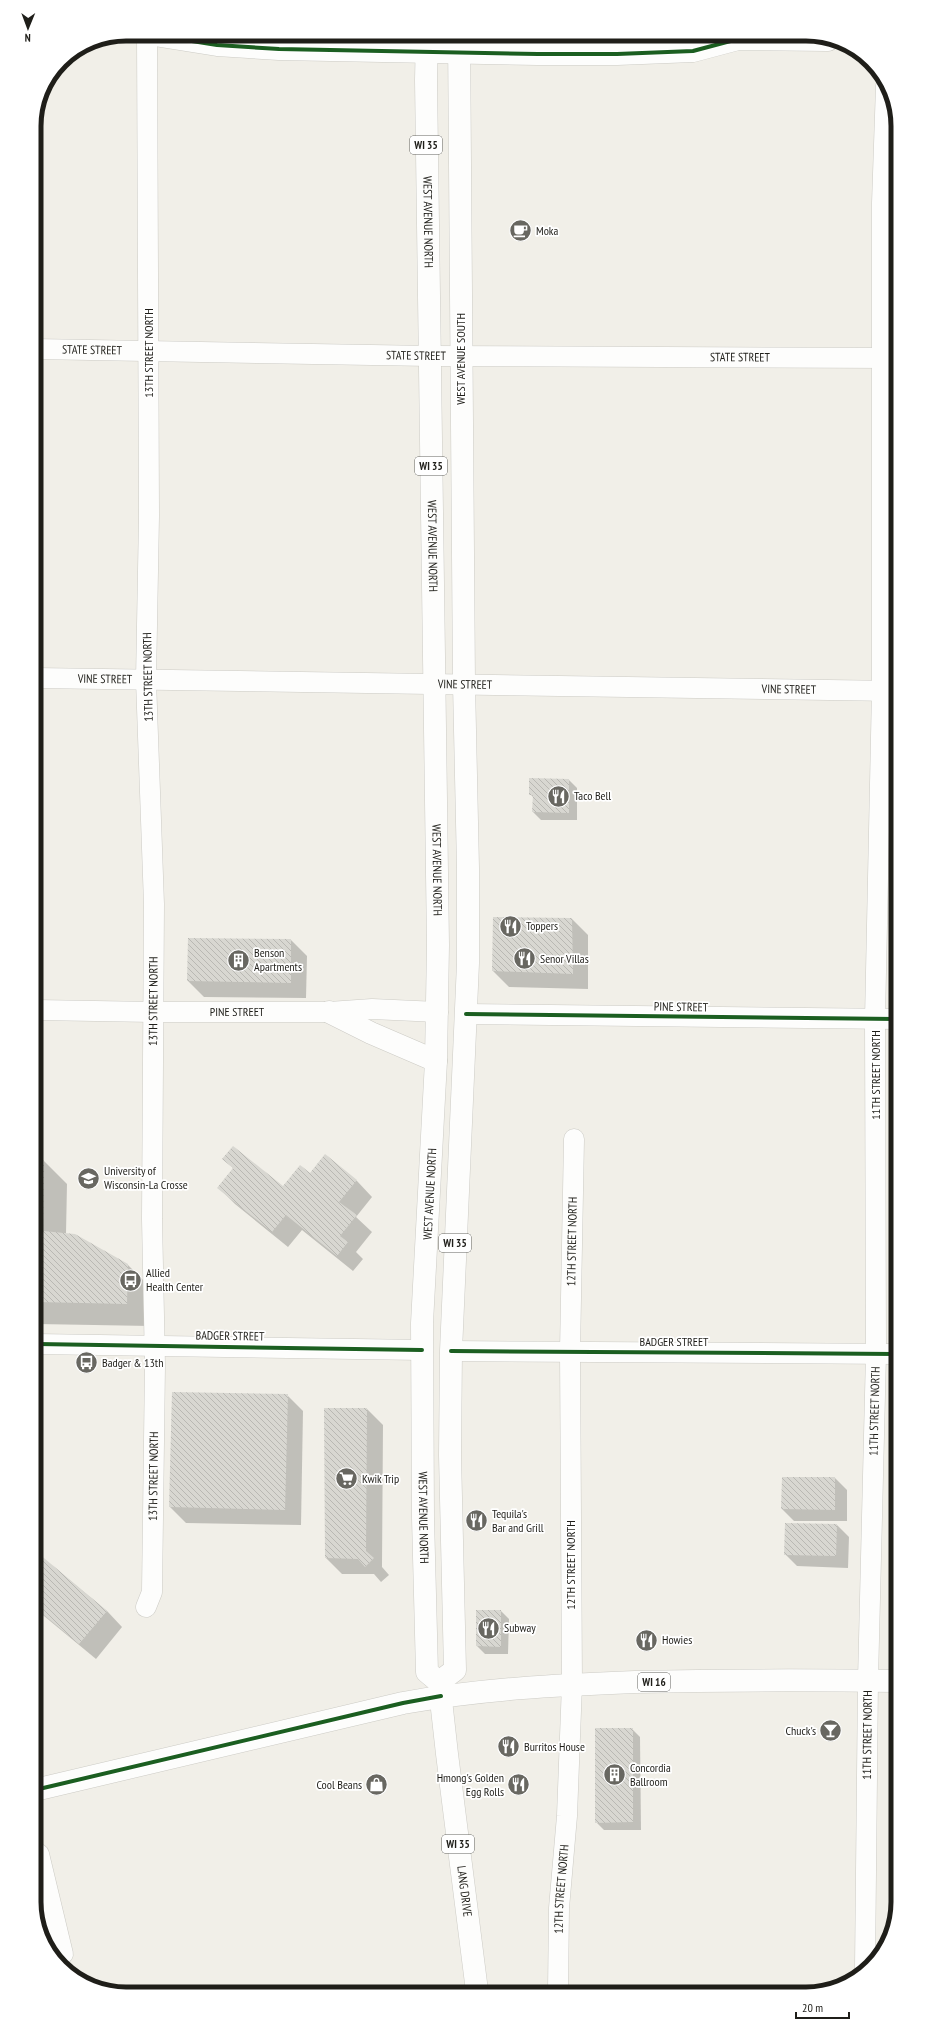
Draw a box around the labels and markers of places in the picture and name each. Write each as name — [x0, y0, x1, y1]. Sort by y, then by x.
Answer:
cafe icon: Moka — [508, 218, 534, 244]
place label: Moka — [536, 223, 558, 238]
restaurant icon: Taco Bell — [545, 783, 571, 809]
place label: Taco Bell — [574, 788, 611, 803]
restaurant icon: Toppers — [497, 913, 523, 939]
place label: Toppers — [526, 918, 558, 933]
place label: Benson Apartments — [254, 945, 302, 974]
restaurant icon: Senor Villas — [511, 946, 537, 972]
building icon: Benson Apartments — [226, 947, 252, 973]
place label: Senor Villas — [540, 951, 589, 966]
place label: University of Wisconsin-La Crosse — [104, 1163, 188, 1192]
school or university icon: University of Wisconsin-La Crosse — [76, 1165, 102, 1191]
place label: Allied Health Center — [146, 1265, 204, 1294]
bus stop icon: Allied Health Center — [117, 1267, 143, 1293]
bus stop icon: Badger & 13th — [73, 1350, 99, 1376]
place label: Badger & 13th — [102, 1355, 163, 1370]
supermarket icon: Kwik Trip — [333, 1466, 359, 1492]
place label: Kwik Trip — [362, 1471, 399, 1486]
place label: Tequila's Bar and Grill — [492, 1506, 544, 1535]
restaurant icon: Tequila's Bar and Grill — [464, 1508, 490, 1534]
restaurant icon: Subway — [476, 1615, 502, 1641]
place label: Subway — [504, 1620, 536, 1635]
restaurant icon: Howies — [634, 1627, 660, 1653]
place label: Howies — [662, 1632, 692, 1647]
bar icon: Chuck's — [818, 1718, 844, 1744]
place label: Chuck's — [785, 1723, 816, 1738]
restaurant icon: Burritos House — [496, 1734, 522, 1760]
place label: Burritos House — [524, 1739, 585, 1754]
place label: Concordia Ballroom — [630, 1760, 671, 1789]
building icon: Concordia Ballroom — [601, 1762, 627, 1788]
place label: Hmong's Golden Egg Rolls — [437, 1770, 504, 1799]
shop icon: Cool Beans — [364, 1772, 390, 1798]
restaurant icon: Hmong's Golden Egg Rolls — [506, 1772, 532, 1798]
place label: Cool Beans — [316, 1777, 362, 1792]

